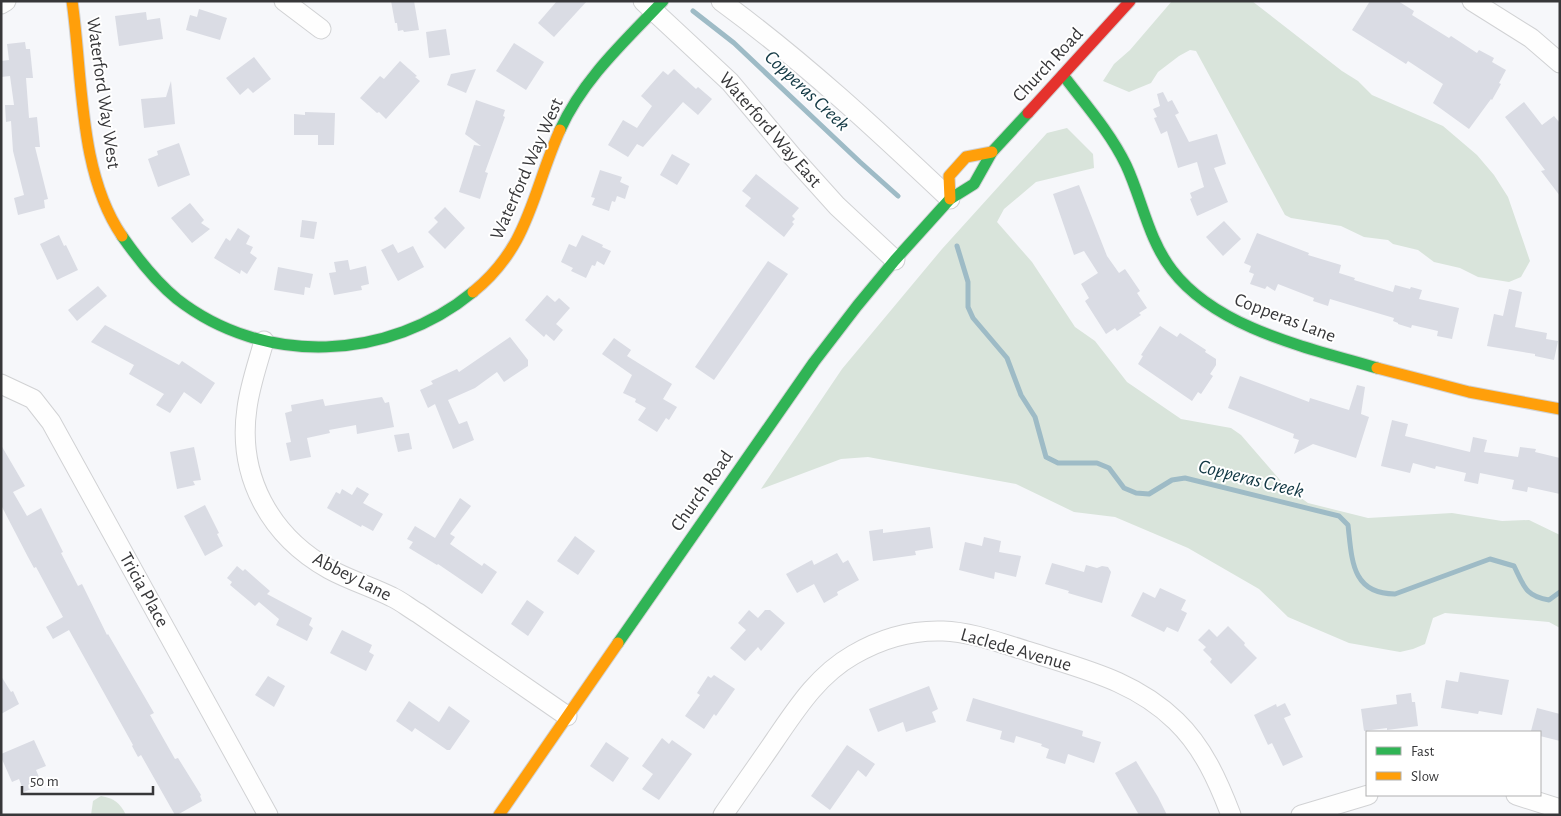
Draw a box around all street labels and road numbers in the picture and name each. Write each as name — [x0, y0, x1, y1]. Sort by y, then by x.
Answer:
street label: Waterford Way West — [83, 16, 123, 170]
street label: Church Road — [1009, 24, 1087, 106]
street label: Waterford Way East — [715, 69, 825, 191]
street label: Waterford Way West — [487, 95, 567, 243]
street label: Copperas Lane — [1232, 290, 1338, 346]
street label: Church Road — [667, 447, 737, 535]
street label: Abbey Lane — [310, 549, 394, 605]
street label: Tricia Place — [116, 550, 172, 630]
street label: Laclede Avenue — [958, 625, 1074, 675]

